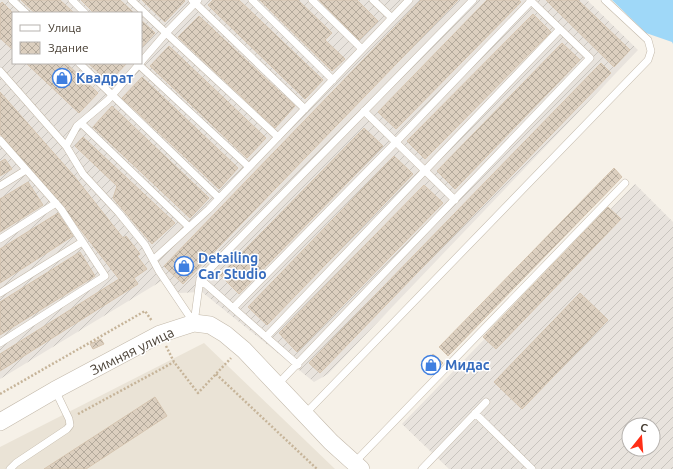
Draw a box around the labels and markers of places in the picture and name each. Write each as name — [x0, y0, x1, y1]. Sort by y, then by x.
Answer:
shop icon: Квадрат — [51, 67, 73, 89]
place label: Квадрат — [76, 70, 133, 86]
place label: Detailing Car Studio — [198, 250, 267, 282]
shop icon: Detailing Car Studio — [173, 255, 195, 277]
shop icon: Мидас — [420, 354, 442, 376]
place label: Мидас — [445, 357, 490, 373]

